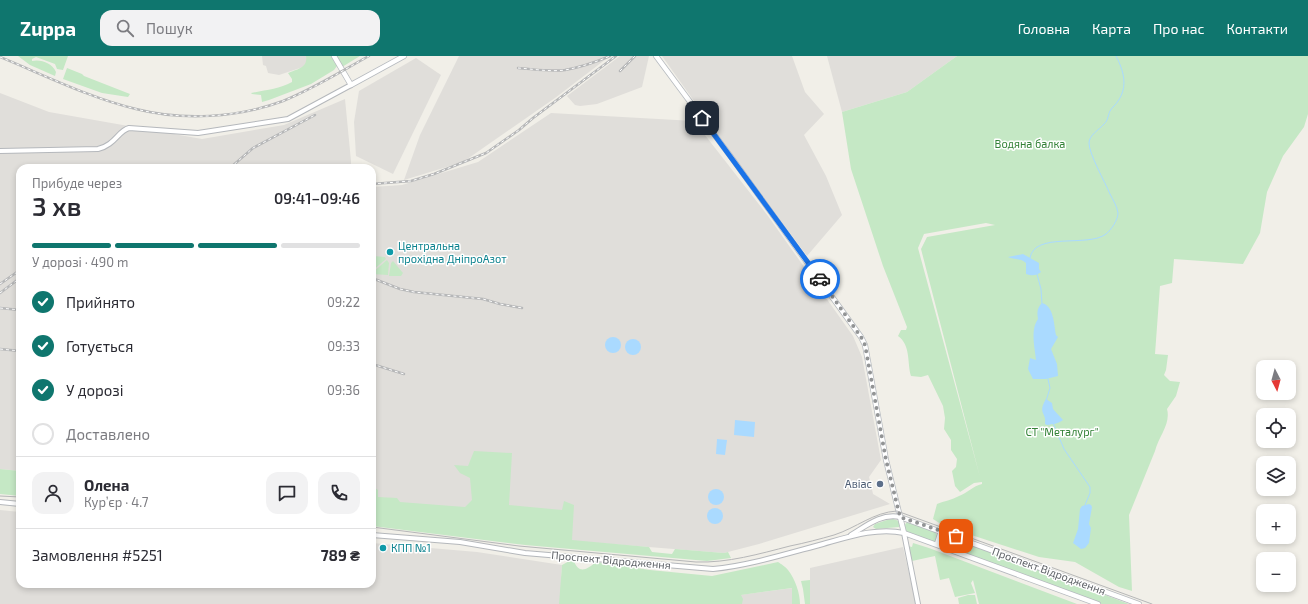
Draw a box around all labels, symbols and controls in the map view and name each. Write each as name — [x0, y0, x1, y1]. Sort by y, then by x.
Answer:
search box — [100, 10, 380, 46]
text: Zuppa — [20, 17, 76, 40]
icon: search — [114, 17, 136, 39]
text: Пошук — [146, 19, 193, 37]
text: Головна — [1018, 20, 1070, 37]
text: Карта — [1092, 20, 1131, 37]
text: Про нас — [1153, 20, 1204, 37]
text: Контакти — [1226, 20, 1288, 37]
pin — [685, 101, 719, 135]
icon: home — [691, 107, 713, 129]
park label: Водяна балка — [995, 137, 1065, 150]
text: Прибуде через — [32, 175, 122, 191]
text: 09:41–09:46 — [274, 189, 360, 207]
text: 3 хв — [32, 190, 81, 221]
place label: Центральна прохідна ДніпроАзот — [398, 239, 507, 265]
marker: Центральна прохідна ДніпроАзот — [385, 247, 395, 257]
text: У дорозі · 490 m — [32, 254, 128, 270]
courier — [800, 259, 840, 299]
icon: car — [809, 268, 831, 290]
icon: check — [32, 291, 54, 313]
text: Прийнято — [66, 293, 135, 311]
text: 09:22 — [327, 294, 360, 310]
icon: check — [32, 335, 54, 357]
text: Готується — [66, 337, 133, 355]
text: 09:33 — [327, 338, 360, 354]
north arrow — [1256, 360, 1296, 400]
map controls — [1256, 360, 1296, 592]
icon: check — [32, 379, 54, 401]
text: У дорозі — [66, 381, 124, 399]
text: 09:36 — [327, 382, 360, 398]
button: locate — [1256, 408, 1296, 448]
text: Доставлено — [66, 425, 150, 443]
park label: СТ "Металург" — [1025, 425, 1099, 439]
button: layers — [1256, 456, 1296, 496]
button: person — [32, 472, 74, 514]
button: chat — [266, 472, 308, 514]
button: phone — [318, 472, 360, 514]
text: Олена — [84, 476, 129, 494]
place label: Авіас — [845, 477, 872, 490]
marker: Авіас — [875, 479, 885, 489]
text: Кур’єр · 4.7 — [84, 494, 148, 510]
button: + — [1256, 504, 1296, 544]
pin — [939, 519, 973, 553]
icon: bag — [945, 525, 967, 547]
place label: КПП №1 — [391, 541, 431, 554]
marker: КПП №1 — [378, 543, 388, 553]
street label: Проспект Відродження — [991, 544, 1108, 597]
text: Замовлення #5251 — [32, 546, 163, 564]
text: 789 ₴ — [321, 546, 360, 564]
street label: Проспект Відродження — [551, 548, 671, 571]
button: − — [1256, 552, 1296, 592]

